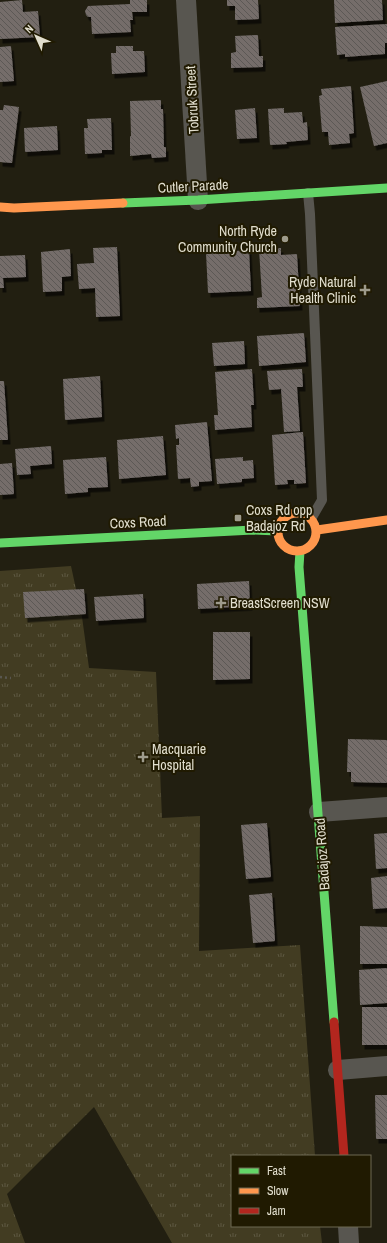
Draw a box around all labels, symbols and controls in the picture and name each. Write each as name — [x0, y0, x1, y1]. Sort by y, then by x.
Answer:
north arrow — [16, 16, 56, 56]
text: N — [22, 22, 36, 36]
street label: Tobruk Street — [181, 65, 203, 135]
street label: Cutler Parade — [157, 175, 229, 197]
place label: North Ryde Community Church — [178, 222, 277, 256]
marker: North Ryde Community Church — [280, 234, 290, 244]
place label: Ryde Natural Health Clinic — [289, 273, 356, 307]
marker: Ryde Natural Health Clinic — [359, 284, 371, 296]
place label: Coxs Rd opp Badajoz Rd — [246, 501, 312, 535]
street label: Coxs Road — [109, 512, 167, 532]
marker: Coxs Rd opp Badajoz Rd — [233, 513, 243, 523]
place label: BreastScreen NSW — [230, 594, 330, 612]
marker: BreastScreen NSW — [215, 597, 227, 609]
place label: Macquarie Hospital — [152, 740, 206, 774]
marker: Macquarie Hospital — [137, 751, 149, 763]
street label: Badajoz Road — [311, 817, 333, 891]
legend — [231, 1155, 371, 1227]
text: Fast — [267, 1163, 286, 1179]
text: Slow — [267, 1183, 289, 1199]
text: Jam — [267, 1203, 286, 1219]

